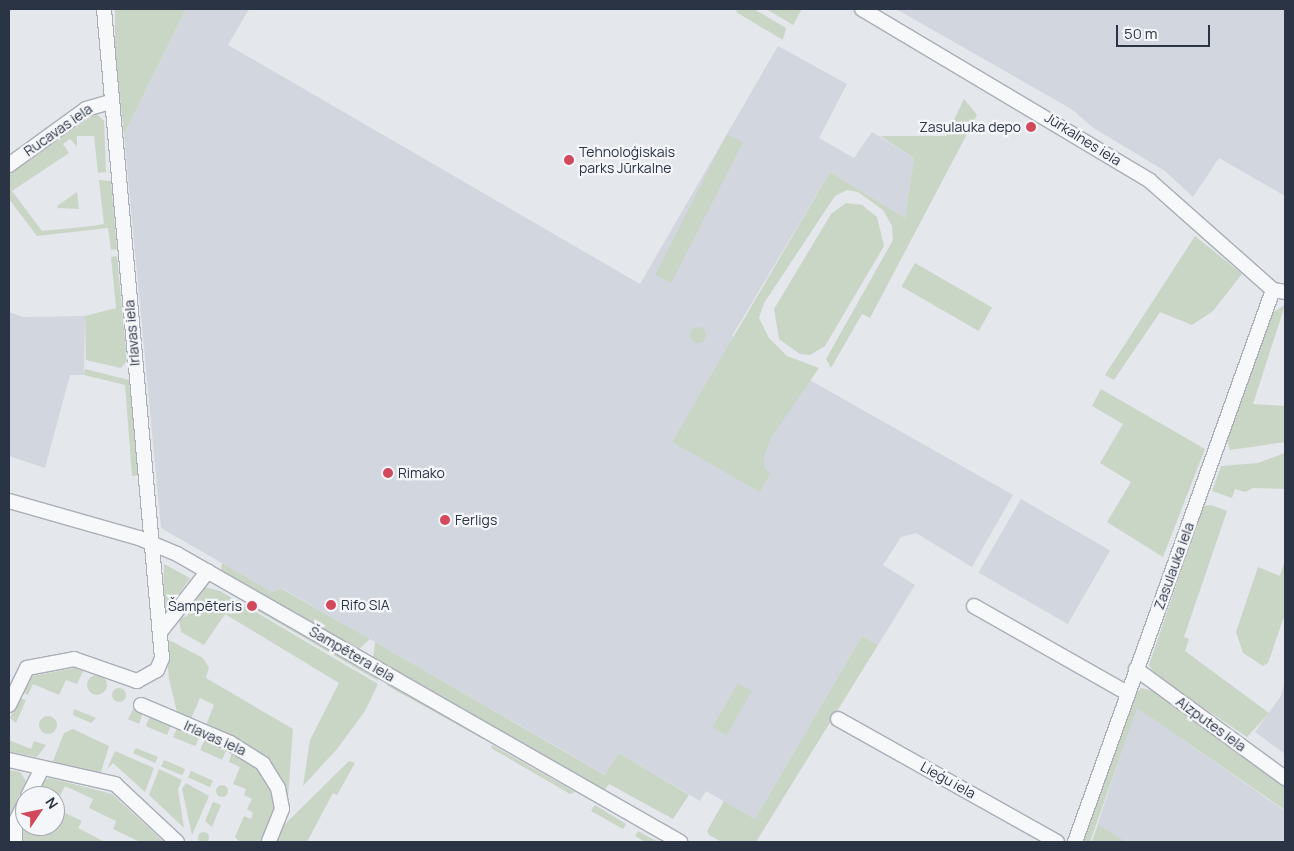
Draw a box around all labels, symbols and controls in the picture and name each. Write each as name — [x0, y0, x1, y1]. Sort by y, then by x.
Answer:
scale bar — [1119, 15, 1213, 47]
text: 50 m — [1124, 23, 1158, 44]
street label: Rucavas iela — [21, 100, 95, 160]
street label: Jūrkalnes iela — [1042, 109, 1124, 169]
place label: Zasulauka depo — [919, 119, 1021, 135]
marker: Zasulauka depo — [1025, 121, 1037, 133]
place label: Tehnoloģiskais parks Jūrkalne — [579, 144, 675, 176]
marker: Tehnoloģiskais parks Jūrkalne — [563, 154, 575, 166]
street label: Irlavas iela — [121, 299, 143, 367]
place label: Rimako — [398, 465, 445, 481]
marker: Rimako — [382, 467, 394, 479]
place label: Ferligs — [455, 512, 497, 528]
marker: Ferligs — [439, 514, 451, 526]
street label: Zasulauka iela — [1150, 520, 1198, 612]
place label: Rifo SIA — [341, 597, 390, 613]
place label: Šampēteris — [168, 598, 242, 614]
marker: Rifo SIA — [325, 599, 337, 611]
marker: Šampēteris — [246, 600, 258, 612]
street label: Šampētera iela — [306, 623, 398, 685]
street label: Aizputes iela — [1173, 693, 1249, 755]
street label: Irlavas iela — [181, 717, 249, 759]
street label: Lieģu iela — [917, 758, 979, 802]
north arrow — [15, 786, 65, 836]
text: N — [41, 793, 63, 812]

